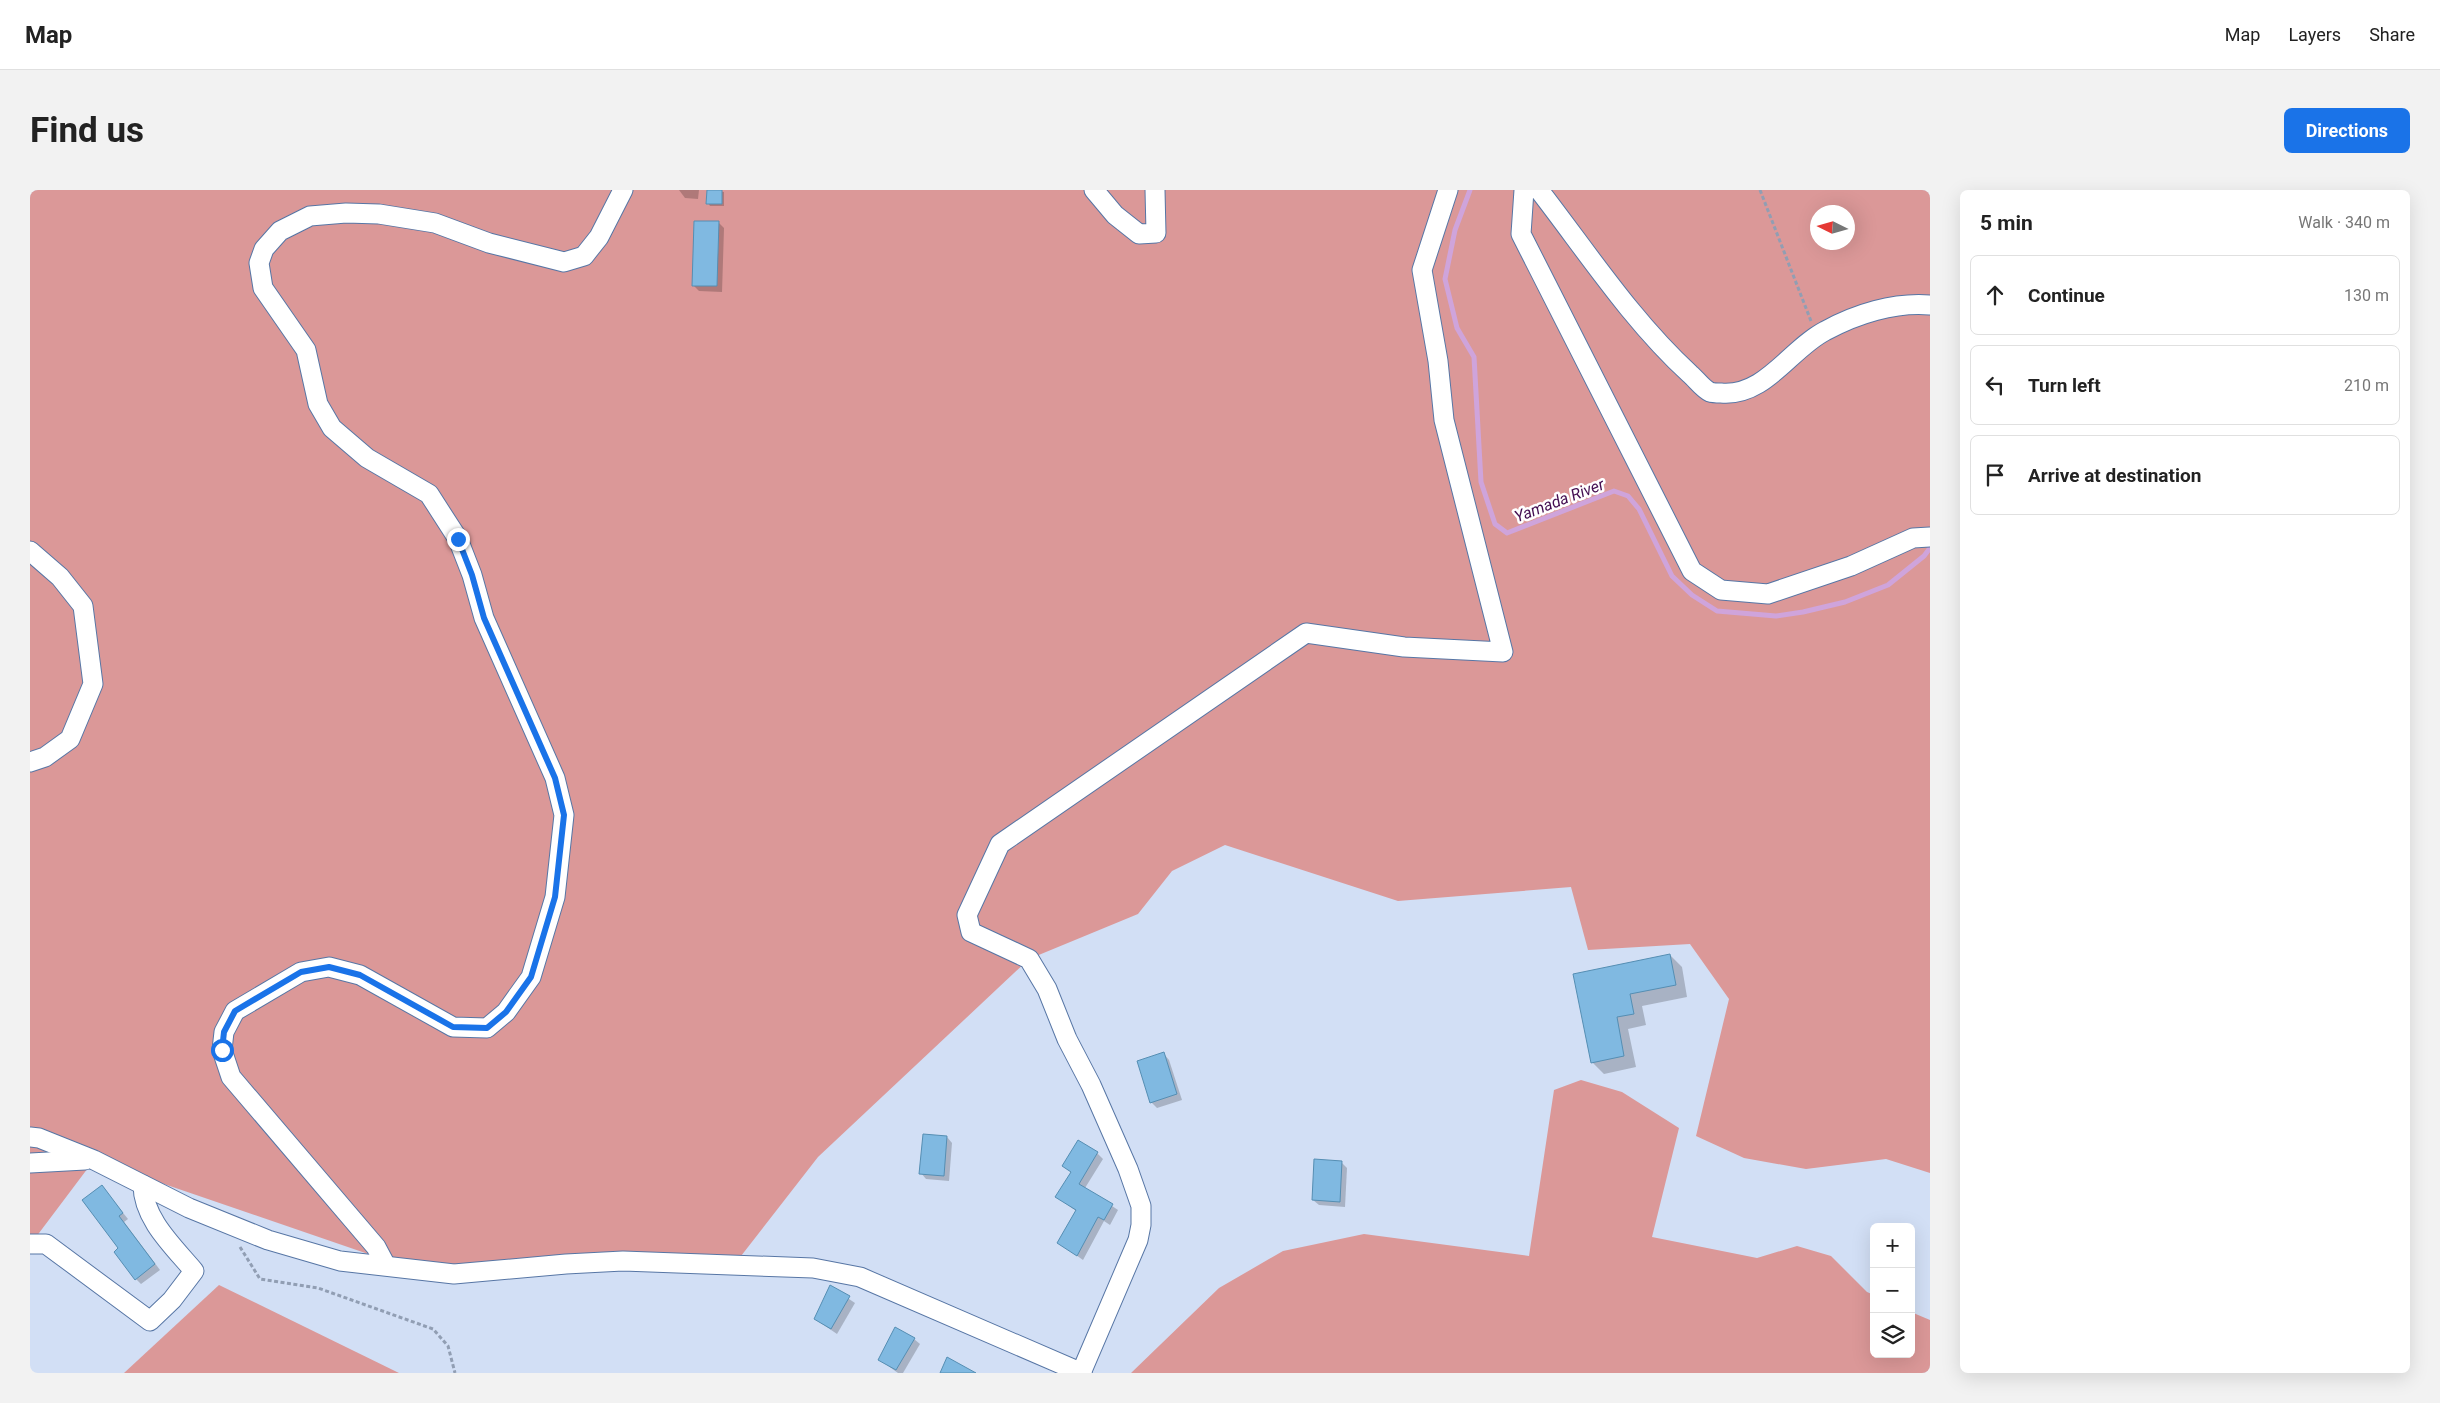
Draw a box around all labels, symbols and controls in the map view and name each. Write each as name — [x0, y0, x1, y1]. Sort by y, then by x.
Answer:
text: Map — [25, 21, 72, 49]
text: Map — [2225, 24, 2260, 45]
text: Layers — [2288, 24, 2341, 45]
text: Share — [2369, 24, 2415, 45]
button: Directions — [2284, 108, 2410, 153]
text: Find us — [30, 110, 144, 151]
north arrow — [1810, 205, 1855, 250]
text: 5 min — [1980, 211, 2033, 235]
text: Walk · 340 m — [2298, 213, 2390, 232]
icon: ahead — [1981, 281, 2009, 309]
text: Continue — [2028, 284, 2105, 307]
text: 130 m — [2344, 286, 2389, 305]
icon: left — [1981, 371, 2009, 399]
text: Turn left — [2028, 374, 2101, 397]
text: 210 m — [2344, 376, 2389, 395]
icon: arrive — [1981, 461, 2009, 489]
text: Arrive at destination — [2028, 464, 2201, 487]
water label: Yamada River — [1512, 474, 1607, 526]
route end — [447, 528, 470, 551]
route start — [211, 1039, 234, 1062]
map controls — [1870, 1223, 1915, 1358]
button: + — [1870, 1223, 1915, 1268]
button: − — [1870, 1268, 1915, 1313]
button: layers — [1870, 1313, 1915, 1358]

